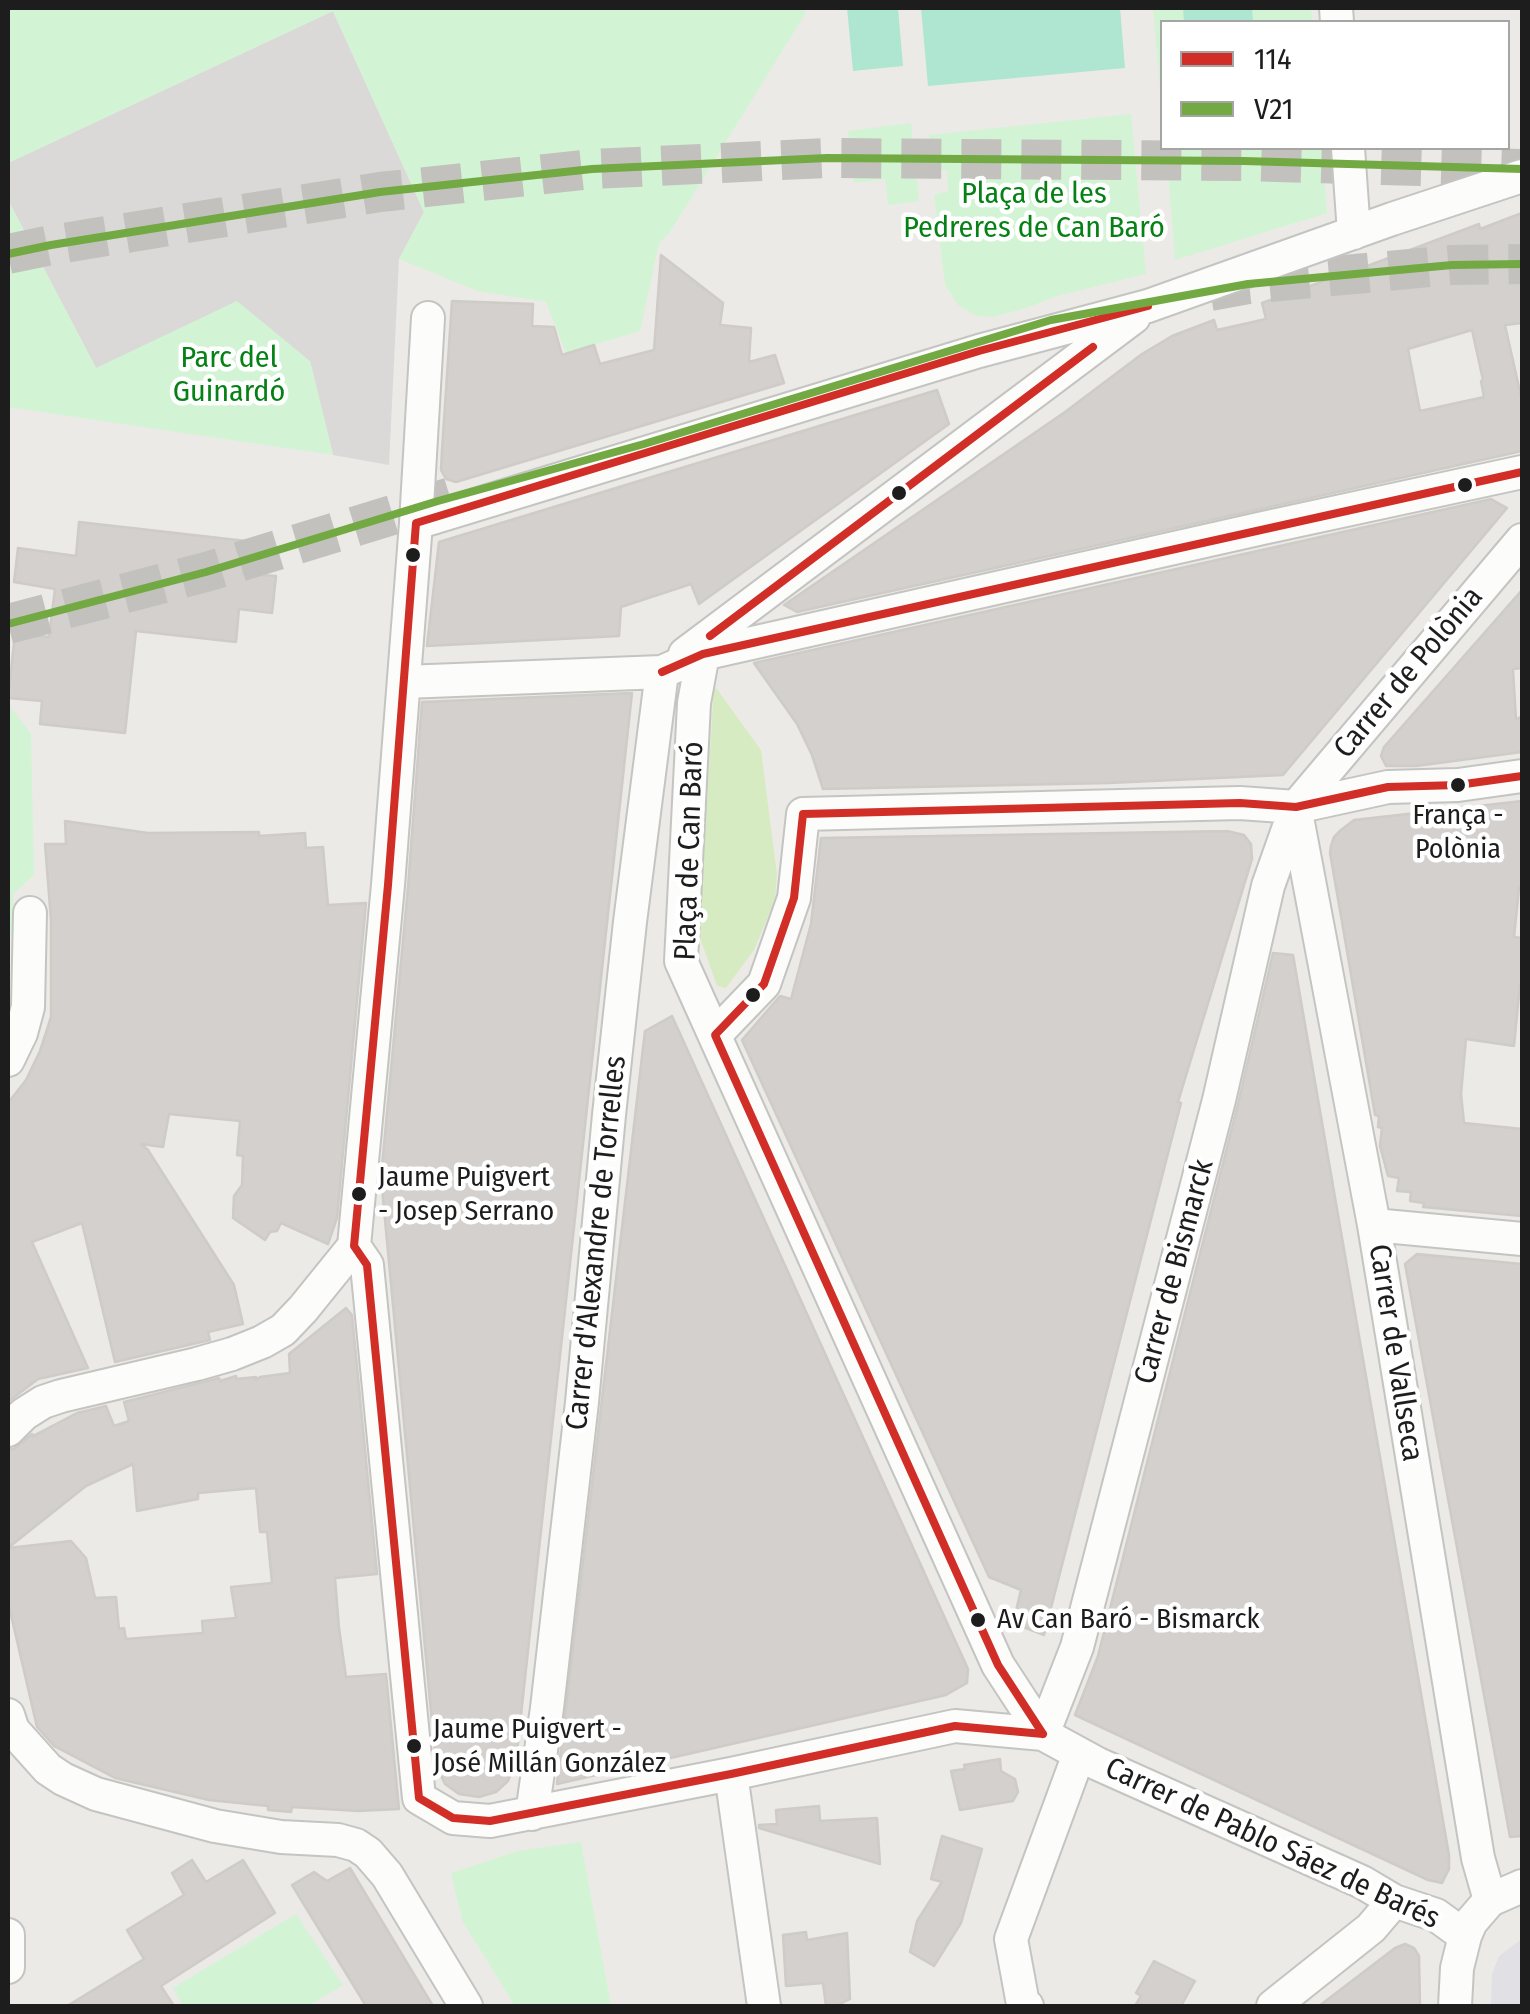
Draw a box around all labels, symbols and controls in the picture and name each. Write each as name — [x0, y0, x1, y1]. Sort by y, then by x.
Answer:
legend — [1160, 20, 1510, 150]
text: 114 — [1254, 41, 1292, 77]
text: V21 — [1254, 91, 1294, 127]
park label: Plaça de les Pedreres de Can Baró — [903, 177, 1165, 248]
park label: Parc del Guinardó — [173, 341, 285, 412]
unlabelled marker — [1455, 475, 1475, 495]
unlabelled marker — [889, 483, 909, 503]
unlabelled marker — [403, 545, 423, 565]
street label: Carrer de Polònia — [1327, 580, 1491, 766]
street label: Plaça de Can Baró — [668, 741, 712, 961]
marker: França - Polònia — [1448, 775, 1468, 795]
place label: França - Polònia — [1413, 799, 1503, 865]
unlabelled marker — [743, 985, 763, 1005]
street label: Carrer d'Alexandre de Torrelles — [559, 1054, 635, 1432]
street label: Carrer de Bismarck — [1128, 1156, 1222, 1388]
place label: Jaume Puigvert - Josep Serrano — [378, 1161, 554, 1227]
marker: Jaume Puigvert - Josep Serrano — [349, 1184, 369, 1204]
street label: Carrer de Vallseca — [1360, 1242, 1430, 1464]
place label: Av Can Baró - Bismarck — [997, 1603, 1260, 1637]
marker: Av Can Baró - Bismarck — [968, 1610, 988, 1630]
place label: Jaume Puigvert - José Millán González — [433, 1713, 666, 1779]
marker: Jaume Puigvert - José Millán González — [404, 1736, 424, 1756]
street label: Carrer de Pablo Sáez de Barés — [1099, 1751, 1445, 1937]

